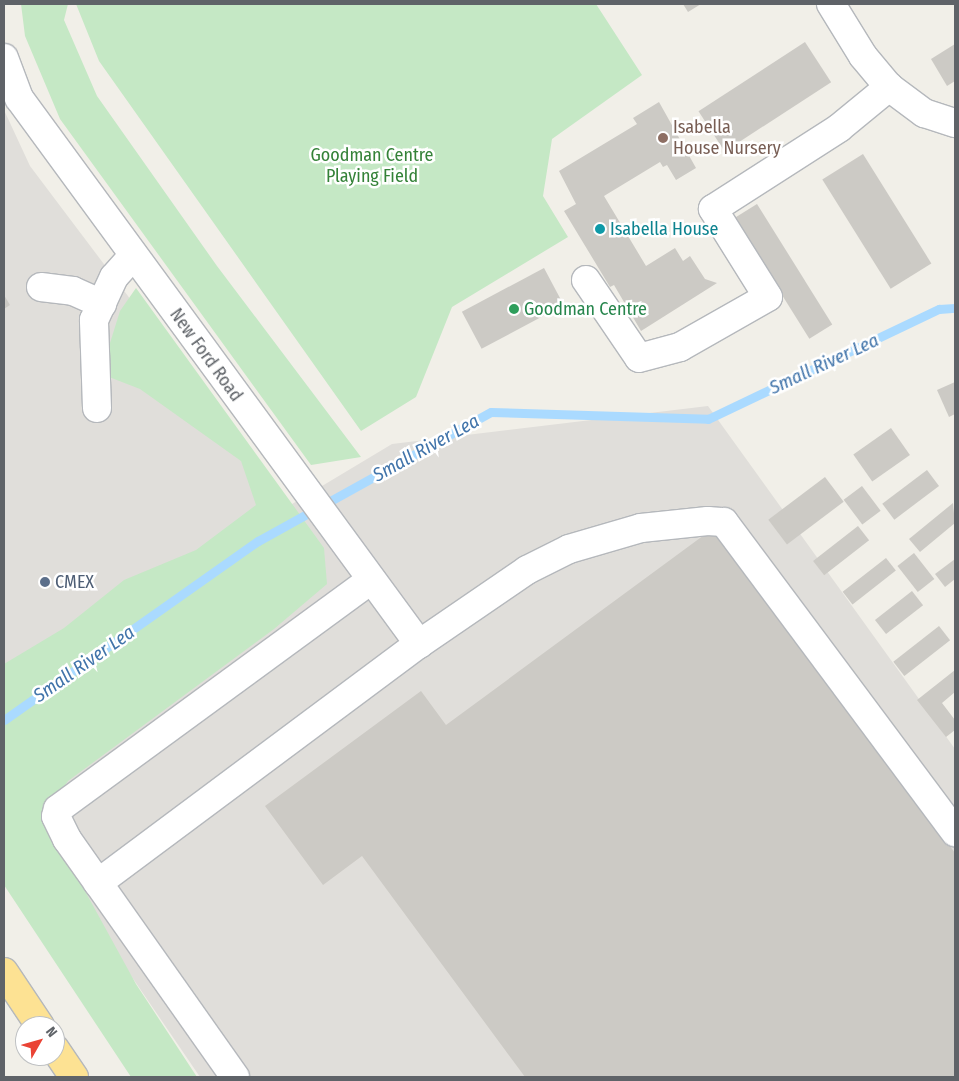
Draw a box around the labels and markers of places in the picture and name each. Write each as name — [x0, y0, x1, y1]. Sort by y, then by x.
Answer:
place label: Isabella House Nursery — [673, 117, 781, 160]
marker: Isabella House Nursery — [657, 132, 669, 144]
place label: Isabella House — [610, 218, 718, 240]
marker: Isabella House — [594, 223, 606, 235]
place label: Goodman Centre — [524, 298, 647, 320]
marker: Goodman Centre — [508, 303, 520, 315]
place label: CMEX — [55, 571, 94, 593]
marker: CMEX — [39, 576, 51, 588]

